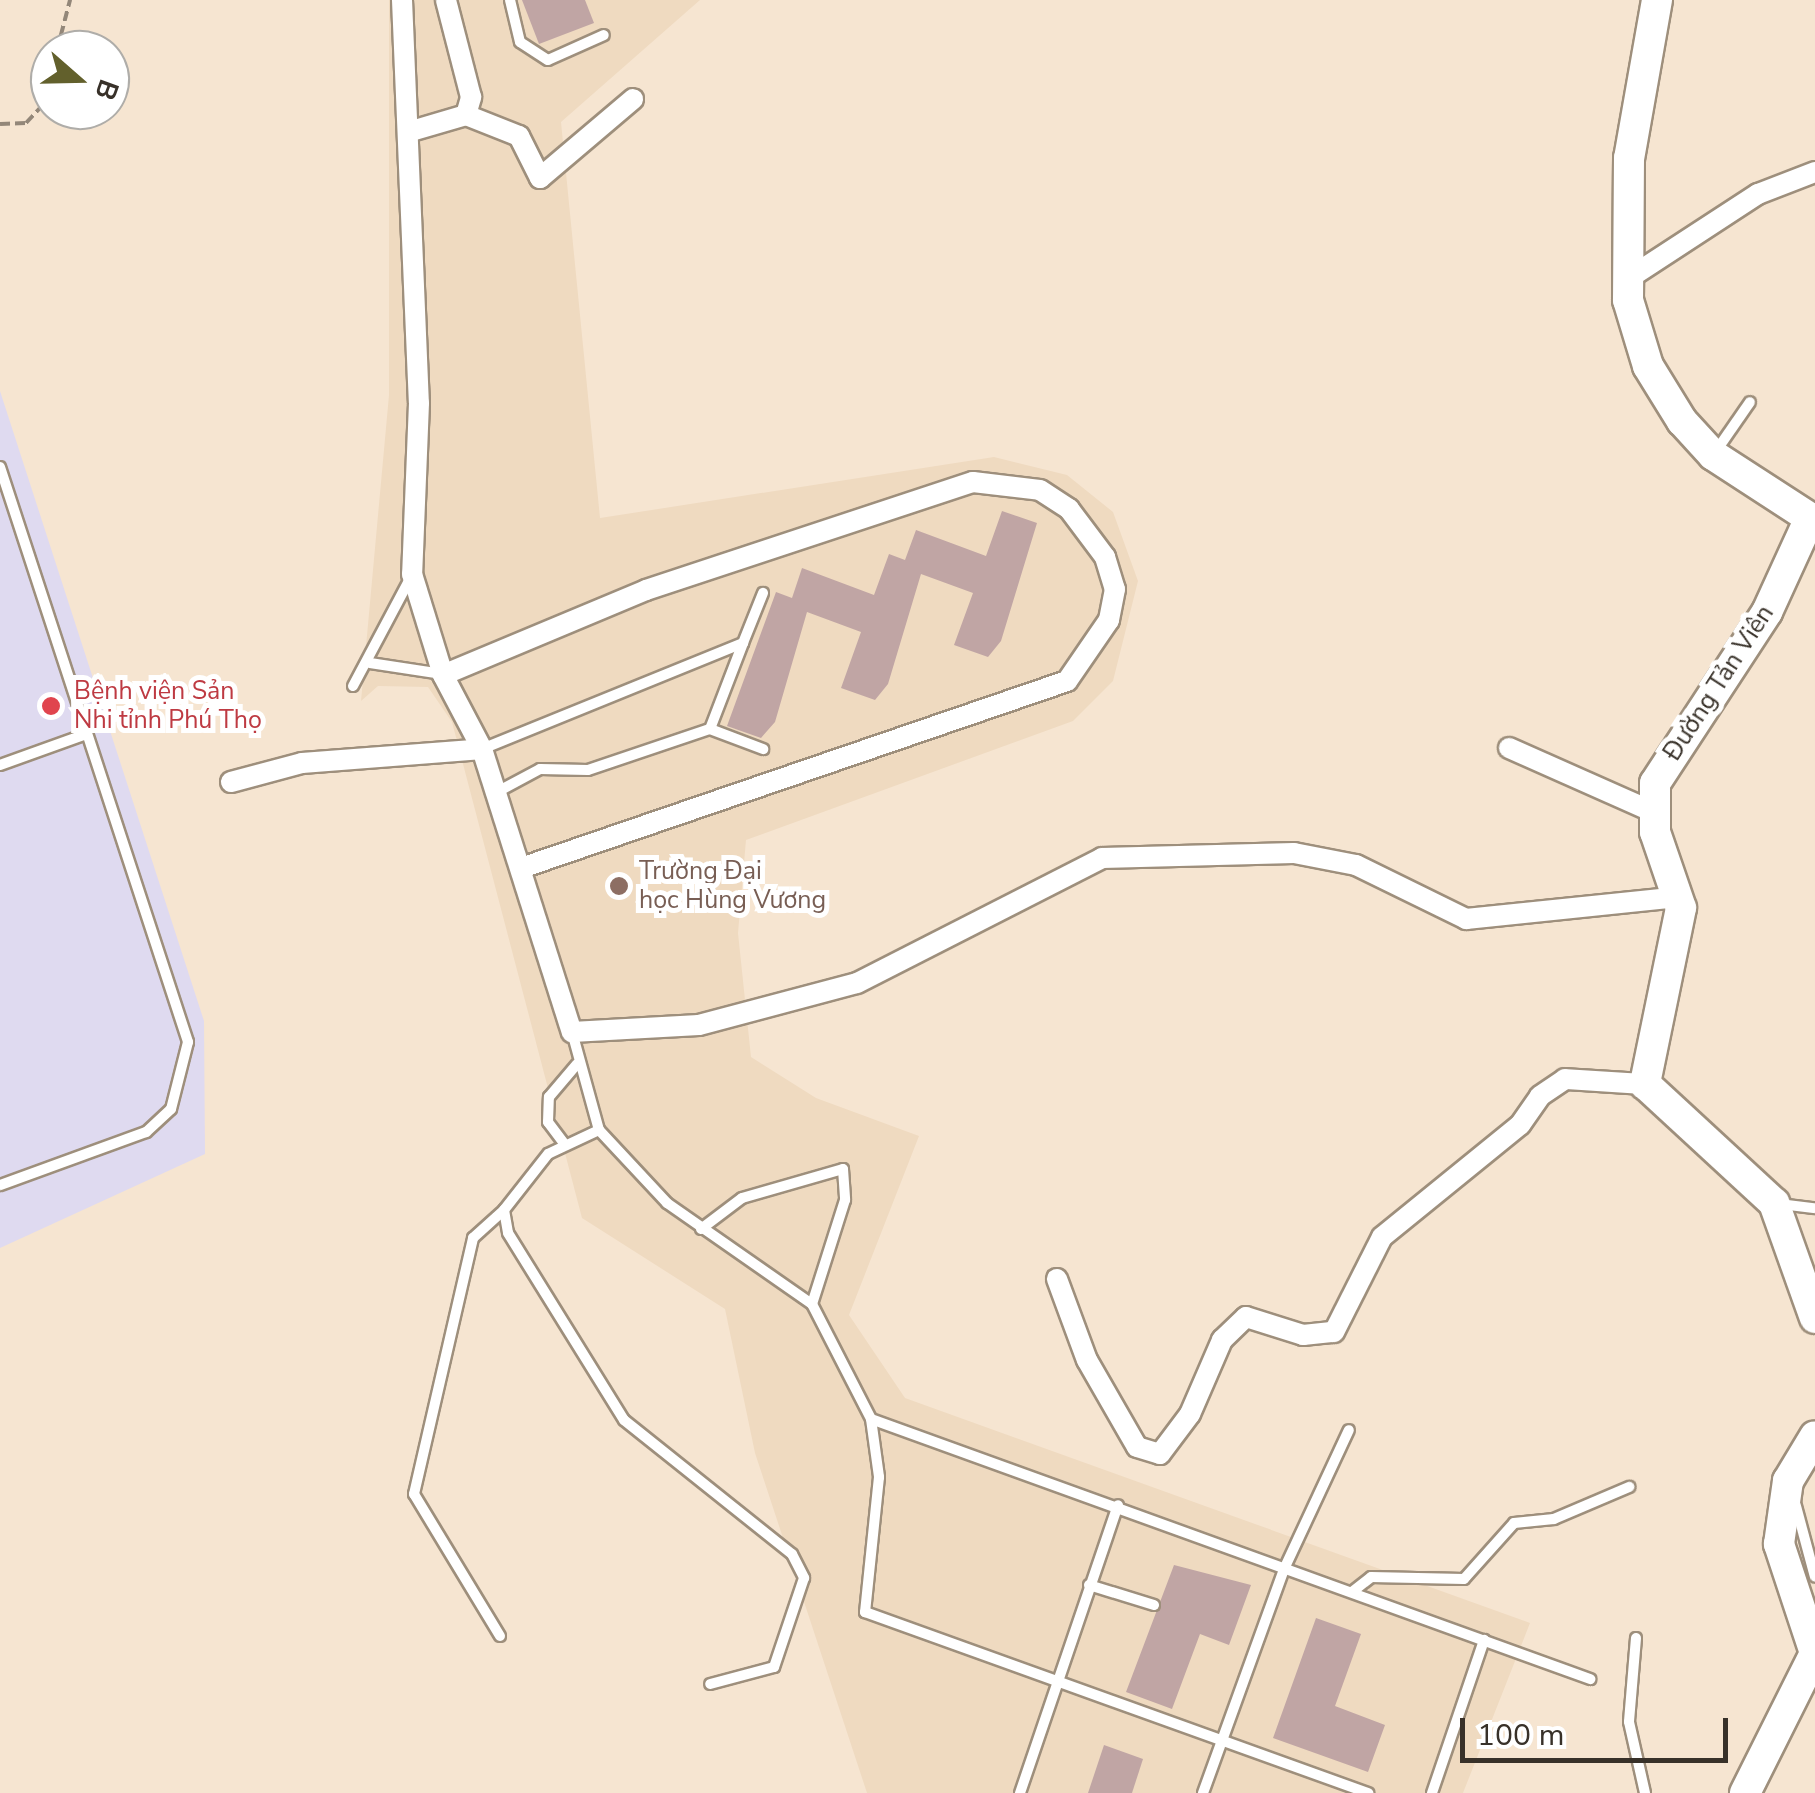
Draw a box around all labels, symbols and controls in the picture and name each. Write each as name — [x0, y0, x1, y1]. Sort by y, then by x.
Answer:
north arrow — [30, 30, 130, 130]
text: B — [85, 74, 127, 105]
street label: Đường Tản Viên — [1658, 600, 1780, 766]
place label: Bệnh viện Sản Nhi tỉnh Phú Thọ — [74, 677, 262, 736]
marker: Bệnh viện Sản Nhi tỉnh Phú Thọ — [38, 693, 64, 719]
place label: Trường Đại học Hùng Vương — [639, 857, 826, 916]
marker: Trường Đại học Hùng Vương — [608, 875, 630, 897]
scale bar — [1465, 1698, 1732, 1760]
text: 100 m — [1477, 1715, 1564, 1756]

